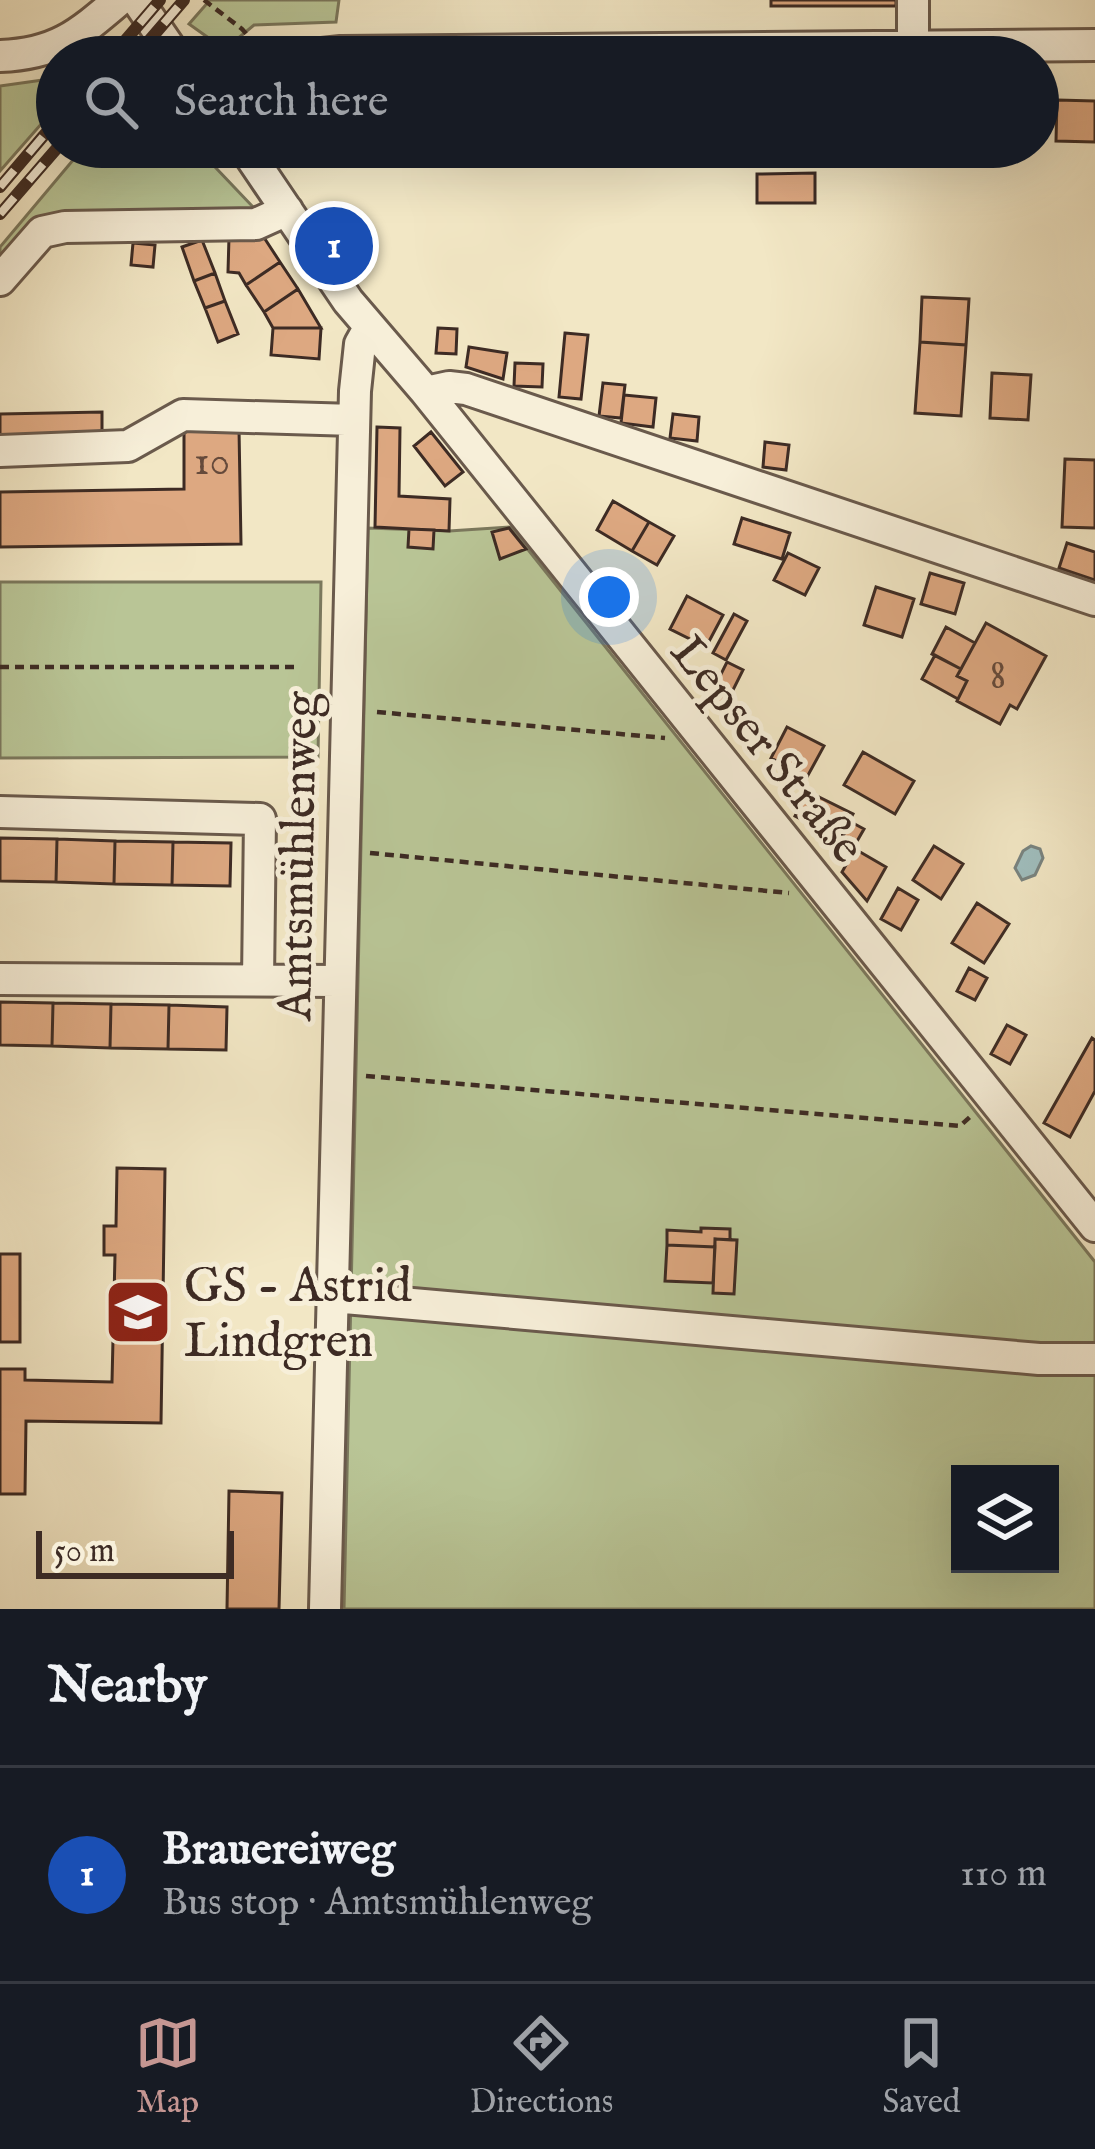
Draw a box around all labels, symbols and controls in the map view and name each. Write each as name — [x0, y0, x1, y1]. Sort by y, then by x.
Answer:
search box — [36, 36, 1059, 168]
icon: search — [78, 69, 144, 135]
text: Search here — [174, 74, 388, 131]
pin: 1 — [295, 201, 373, 291]
house number: 10 — [194, 436, 230, 489]
your location — [579, 567, 639, 627]
street label: Lepser Straße — [656, 624, 876, 877]
house number: 8 — [990, 650, 1006, 703]
street label: Amtsmühlenweg — [267, 690, 333, 1022]
place label: GS - Astrid Lindgren — [184, 1258, 412, 1373]
school or university icon: GS - Astrid Lindgren — [103, 1277, 173, 1347]
map controls — [951, 1465, 1059, 1573]
button: layers — [951, 1465, 1059, 1573]
scale bar — [36, 1525, 234, 1578]
text: 50 m — [54, 1531, 115, 1573]
text: Nearby — [48, 1655, 207, 1720]
text: Brauereiweg — [162, 1822, 395, 1879]
text: 1 — [80, 1850, 94, 1899]
text: 110 m — [960, 1850, 1047, 1899]
text: Bus stop · Amtsmühlenweg — [162, 1879, 593, 1928]
tab: Map — [135, 2010, 201, 2124]
tab: Directions — [470, 2010, 613, 2124]
tab: Saved — [882, 2010, 960, 2124]

